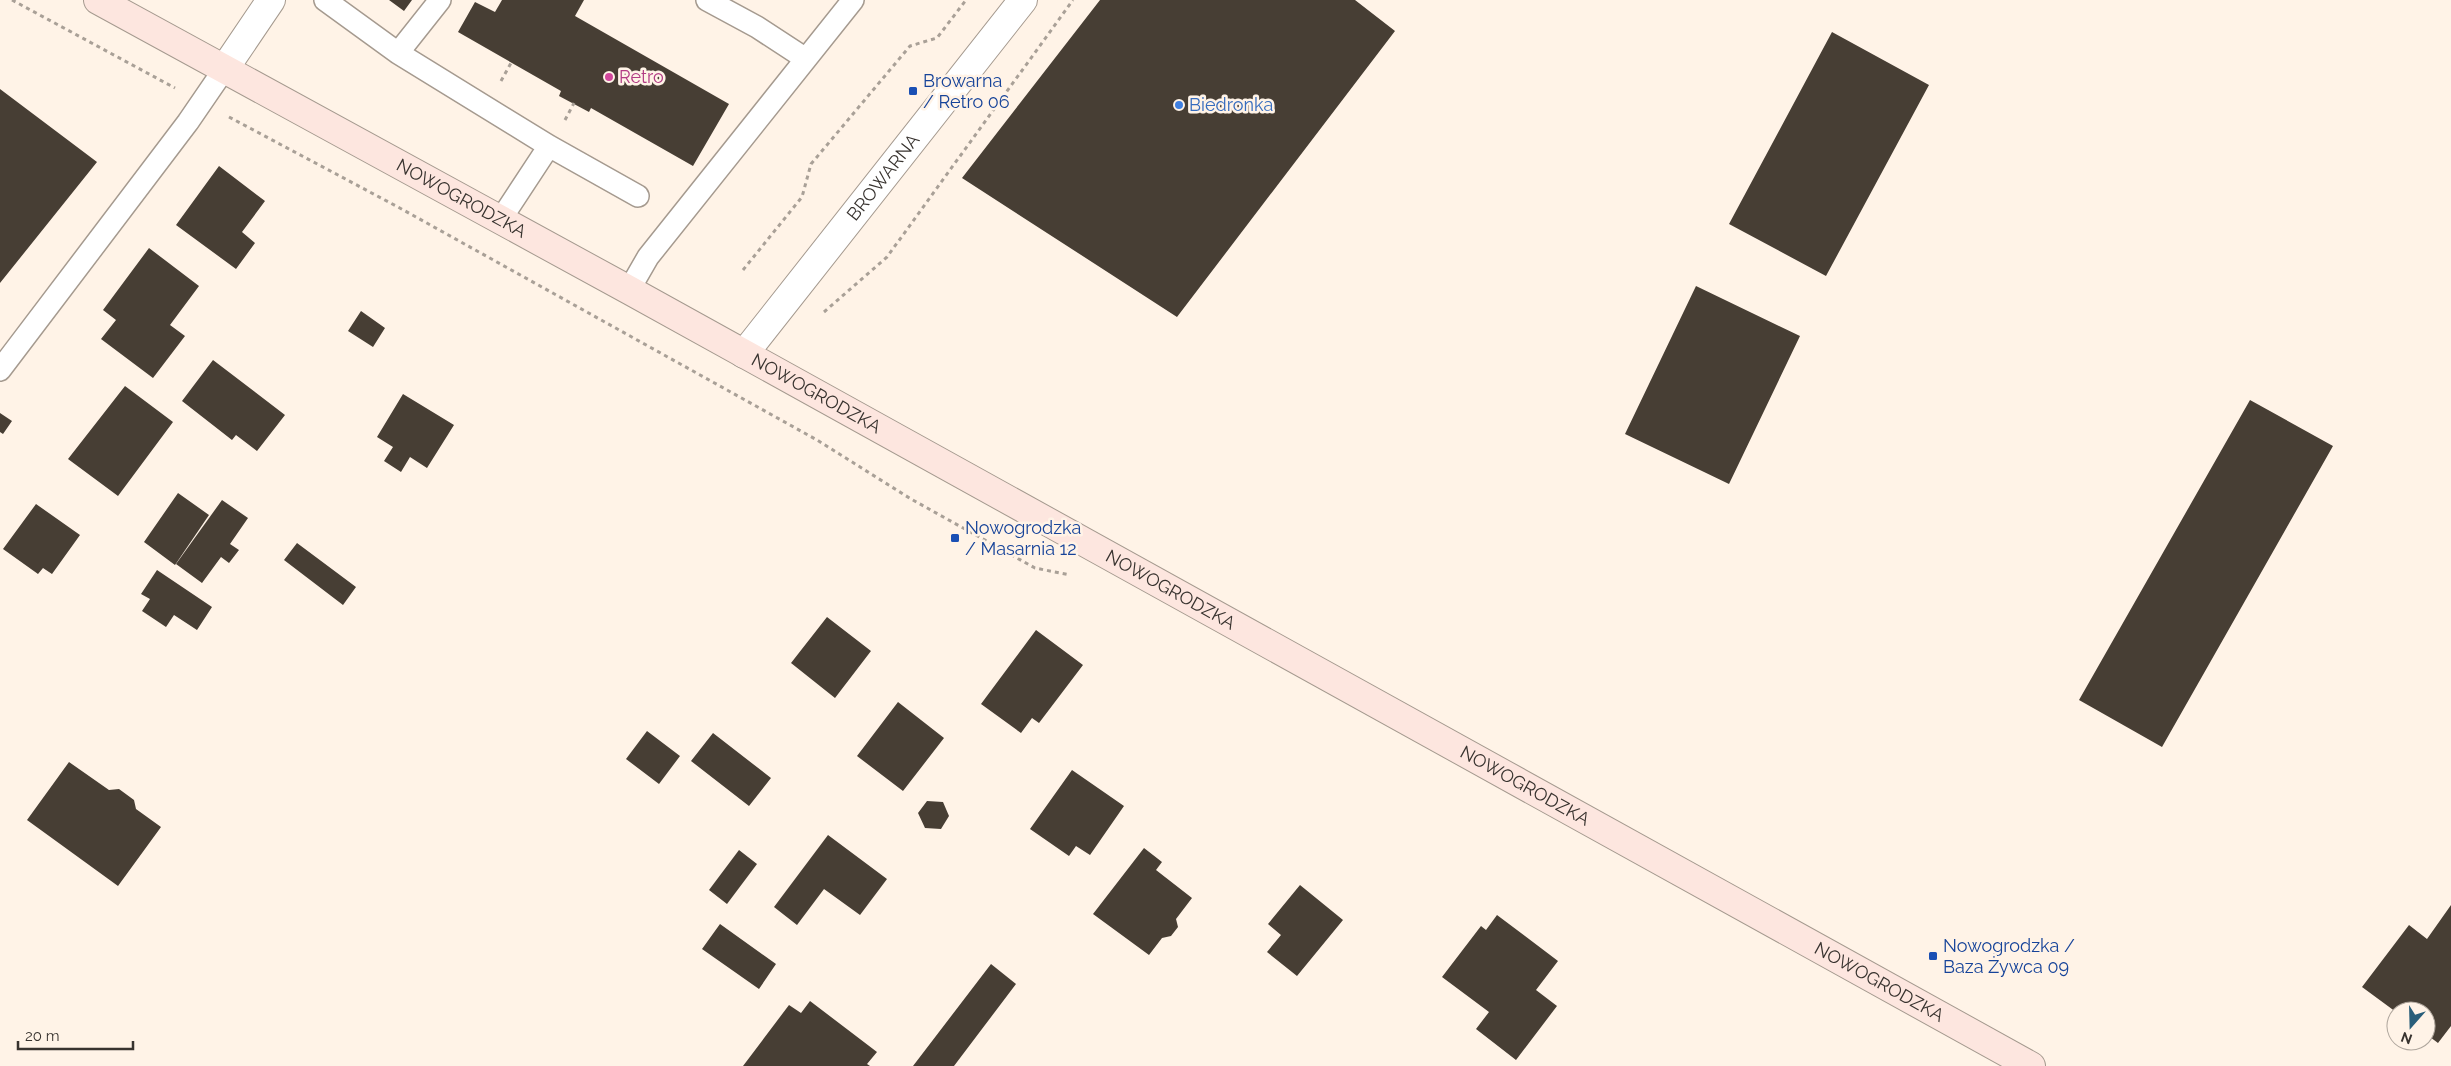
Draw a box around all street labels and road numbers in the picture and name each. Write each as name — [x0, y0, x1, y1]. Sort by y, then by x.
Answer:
street label: BROWARNA — [842, 129, 923, 225]
street label: NOWOGRODZKA — [393, 154, 530, 242]
street label: NOWOGRODZKA — [748, 349, 885, 437]
street label: NOWOGRODZKA — [1102, 545, 1239, 634]
street label: NOWOGRODZKA — [1457, 741, 1594, 830]
street label: NOWOGRODZKA — [1811, 937, 1948, 1026]

